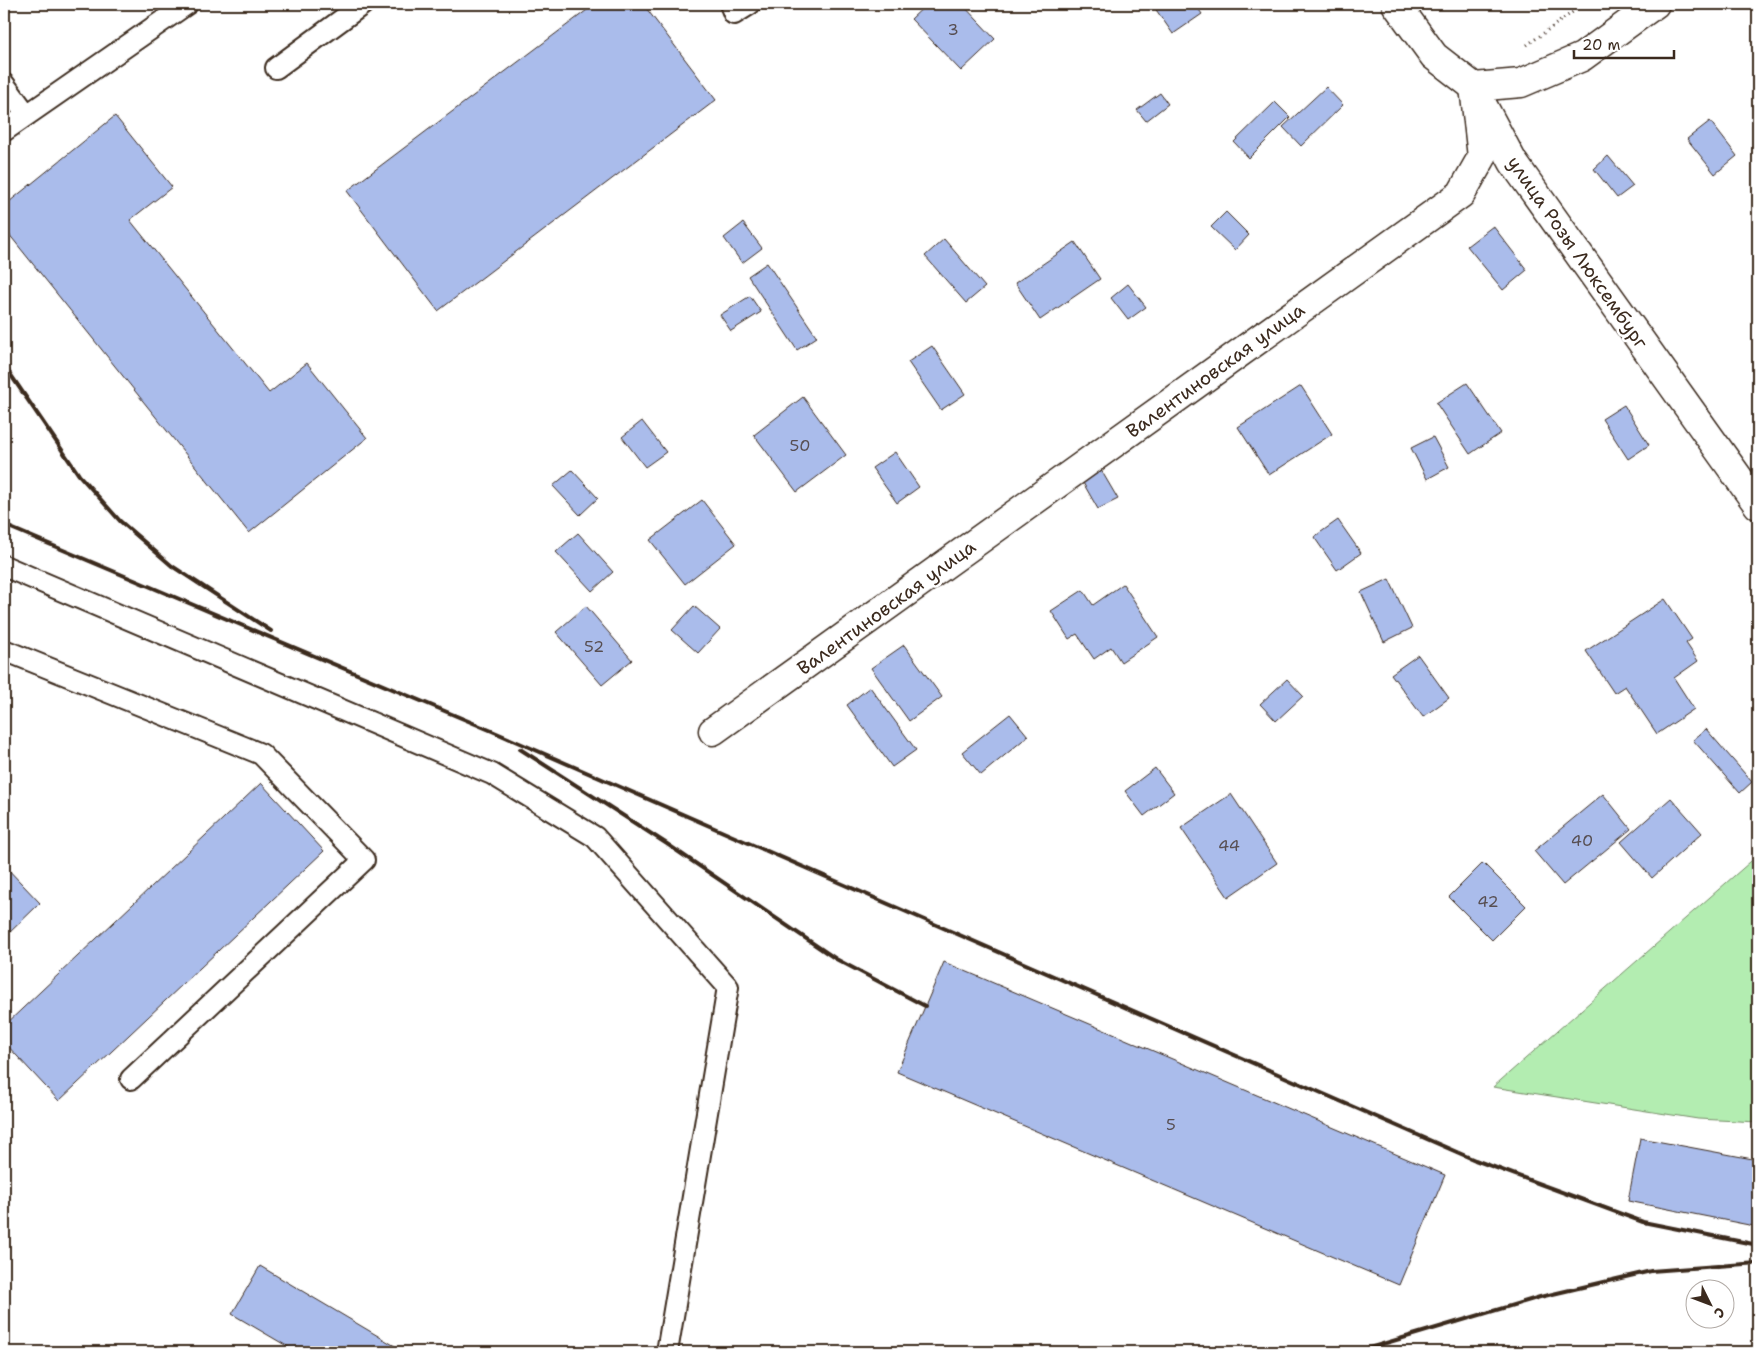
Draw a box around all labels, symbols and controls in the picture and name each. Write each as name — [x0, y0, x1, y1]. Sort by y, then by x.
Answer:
house number: 3 — [947, 19, 959, 40]
scale bar — [1574, 28, 1674, 60]
text: 20 m — [1582, 35, 1621, 55]
street label: улица Розы Люксембург — [1501, 151, 1654, 354]
street label: Валентиновская улица — [1121, 297, 1310, 444]
house number: 50 — [790, 435, 810, 456]
street label: Валентиновская улица — [792, 534, 981, 681]
house number: 52 — [584, 636, 604, 657]
house number: 40 — [1571, 830, 1593, 851]
house number: 44 — [1218, 835, 1240, 856]
house number: 42 — [1477, 891, 1499, 912]
house number: 5 — [1166, 1114, 1176, 1135]
north arrow — [1684, 1278, 1734, 1328]
text: С — [1710, 1303, 1729, 1322]

